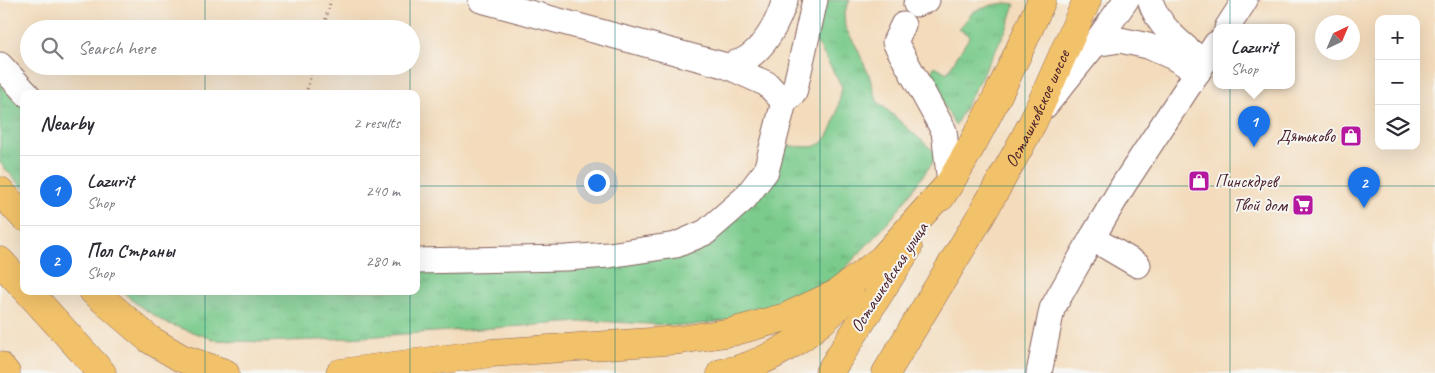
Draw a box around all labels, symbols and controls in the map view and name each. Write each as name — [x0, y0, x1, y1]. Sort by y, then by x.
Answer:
north arrow — [1315, 15, 1360, 60]
map controls — [1375, 15, 1420, 150]
button: + — [1375, 15, 1420, 60]
search box — [20, 20, 420, 75]
popup — [1213, 24, 1295, 89]
icon: search — [38, 34, 66, 62]
text: Lazurit — [1231, 35, 1277, 59]
text: Search here — [78, 36, 155, 60]
street label: Осташковское шоссе — [1000, 45, 1075, 171]
text: Shop — [1231, 59, 1258, 79]
button: − — [1375, 60, 1420, 105]
button: layers — [1375, 105, 1420, 150]
pin: 1 — [1238, 106, 1270, 147]
text: Nearby — [40, 110, 93, 136]
text: 2 results — [353, 113, 400, 133]
shop icon: Дятьково — [1339, 124, 1363, 148]
place label: Дятьково — [1277, 125, 1337, 147]
pin: 2 — [1348, 167, 1380, 208]
text: Lazurit — [87, 169, 133, 193]
shop icon: Пинскдрев — [1187, 169, 1211, 193]
your location — [584, 170, 610, 196]
place label: Пинскдрев — [1215, 170, 1280, 192]
text: 1 — [52, 181, 60, 201]
text: 240 m — [366, 181, 400, 201]
text: Shop — [87, 193, 114, 213]
supermarket icon: Твой дом — [1291, 193, 1315, 217]
place label: Твой дом — [1233, 194, 1289, 216]
street label: Осташковская улица — [845, 217, 933, 336]
text: Пол Страны — [87, 239, 174, 263]
text: 2 — [52, 251, 60, 271]
text: 280 m — [366, 251, 400, 271]
text: Shop — [87, 263, 114, 283]

